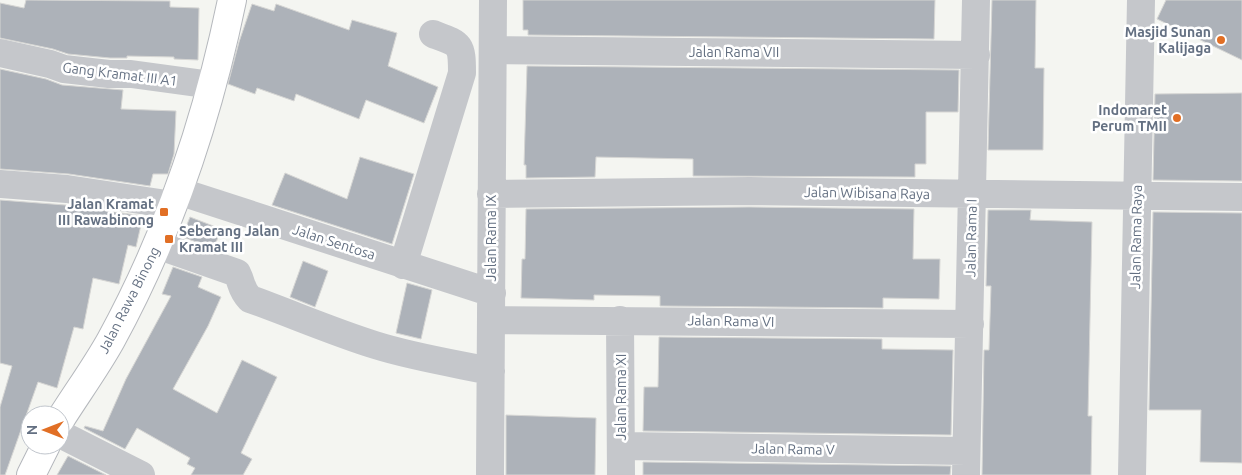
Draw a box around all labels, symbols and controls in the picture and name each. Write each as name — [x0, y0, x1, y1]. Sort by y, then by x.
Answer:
place label: Masjid Sunan Kalijaga — [1125, 24, 1211, 56]
marker: Masjid Sunan Kalijaga — [1215, 34, 1227, 46]
street label: Jalan Rama VII — [689, 44, 779, 60]
street label: Gang Kramat III A1 — [62, 59, 178, 89]
place label: Indomaret Perum TMII — [1092, 102, 1167, 134]
marker: Indomaret Perum TMII — [1171, 112, 1183, 124]
street label: Jalan Wibisana Raya — [804, 184, 930, 202]
street label: Jalan Rama Raya — [1127, 185, 1145, 289]
street label: Jalan Rama IX — [483, 194, 499, 281]
place label: Jalan Kramat III Rawabinong — [58, 196, 154, 228]
street label: Jalan Rama I — [962, 199, 980, 277]
marker: Jalan Kramat III Rawabinong — [158, 206, 170, 218]
street label: Jalan Sentosa — [291, 221, 377, 263]
place label: Seberang Jalan Kramat III — [179, 223, 280, 255]
marker: Seberang Jalan Kramat III — [163, 233, 175, 245]
street label: Jalan Rawa Binong — [95, 244, 163, 356]
street label: Jalan Rama VI — [687, 312, 775, 330]
street label: Jalan Rama XI — [613, 354, 629, 440]
north arrow — [20, 405, 70, 455]
text: N — [24, 425, 40, 435]
street label: Jalan Rama V — [751, 440, 835, 458]

